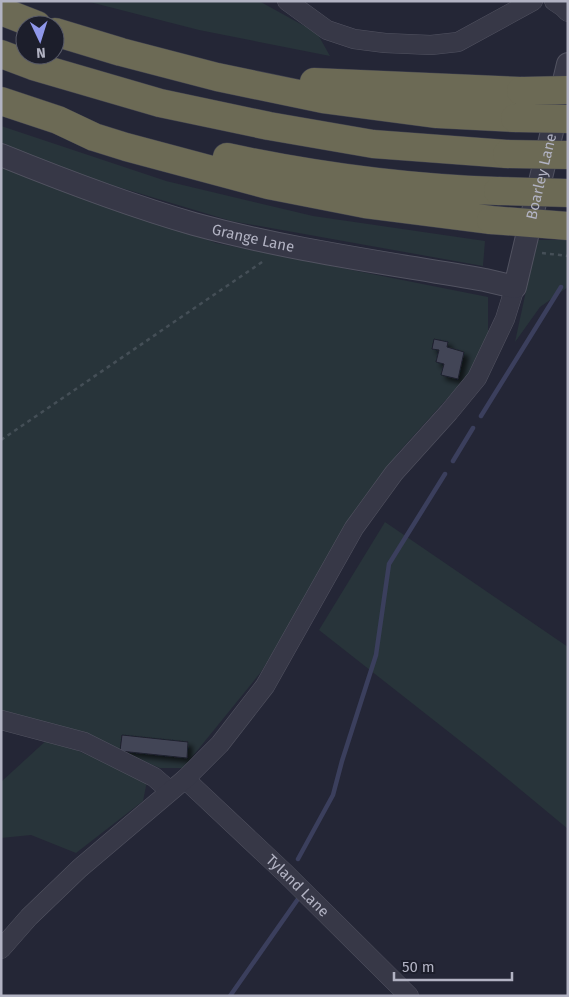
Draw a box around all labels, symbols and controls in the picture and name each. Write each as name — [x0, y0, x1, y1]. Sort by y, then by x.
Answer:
north arrow — [15, 15, 65, 65]
text: N — [36, 44, 46, 61]
street label: Boarley Lane — [522, 132, 560, 221]
street label: Grange Lane — [210, 220, 296, 256]
street label: Tyland Lane — [262, 851, 333, 921]
scale bar — [394, 950, 512, 982]
text: 50 m — [402, 958, 435, 976]

